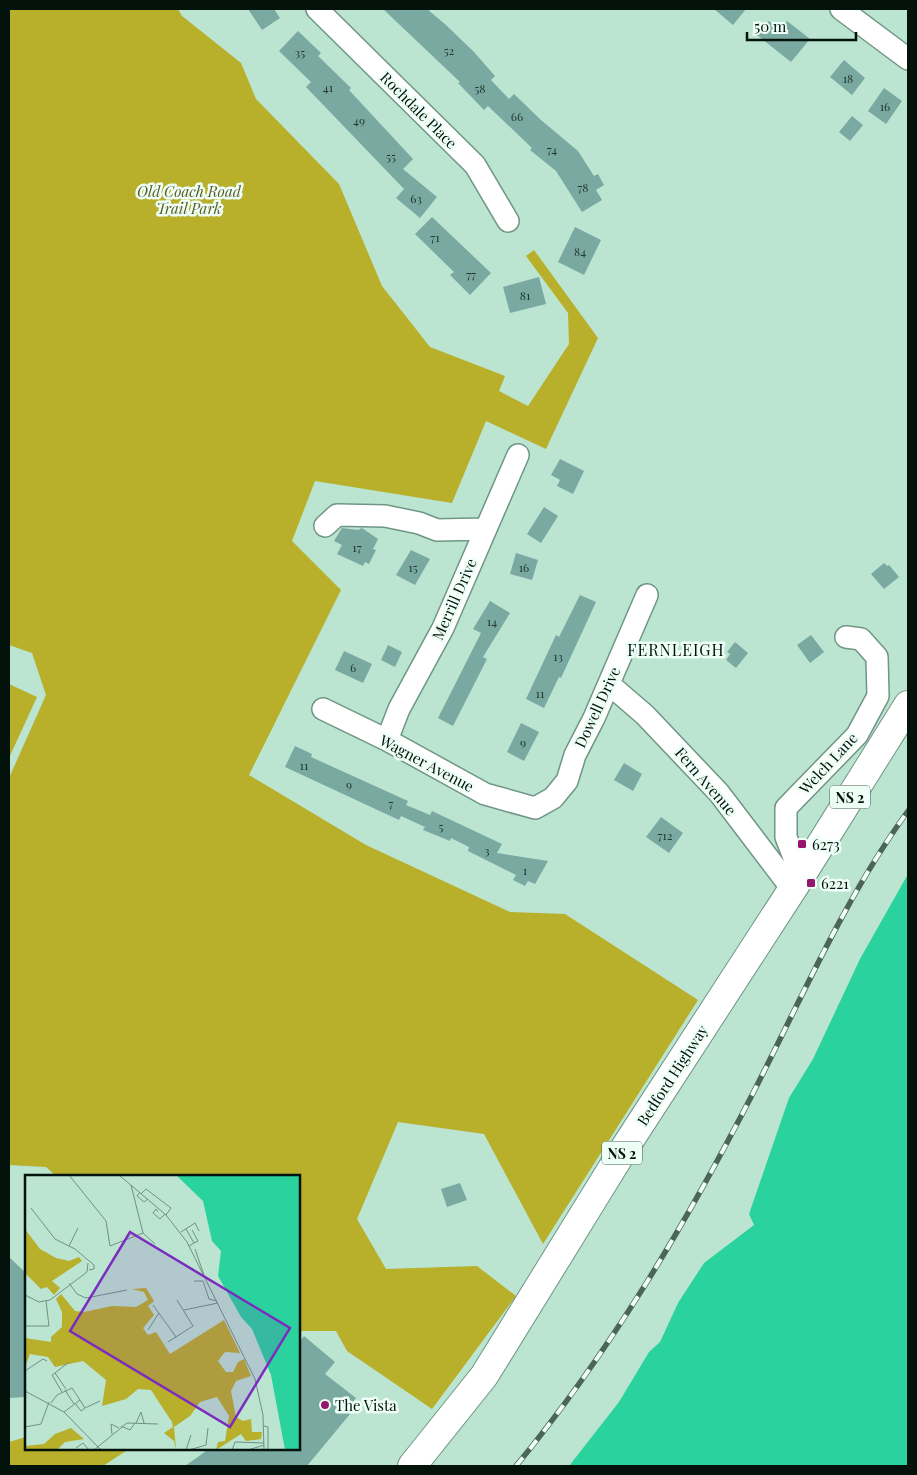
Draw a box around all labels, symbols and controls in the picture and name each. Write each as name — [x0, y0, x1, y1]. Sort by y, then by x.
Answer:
scale bar — [747, 10, 856, 42]
text: 50 m — [754, 16, 787, 36]
house number: 52 — [444, 42, 455, 58]
house number: 35 — [295, 44, 305, 60]
street label: Rochdale Place — [376, 67, 462, 153]
house number: 18 — [843, 70, 853, 86]
house number: 41 — [323, 79, 334, 95]
house number: 58 — [474, 80, 486, 96]
house number: 16 — [880, 98, 890, 114]
house number: 66 — [511, 108, 523, 124]
house number: 49 — [353, 112, 365, 128]
house number: 74 — [547, 141, 557, 157]
house number: 55 — [386, 148, 396, 164]
house number: 78 — [577, 179, 589, 195]
park label: Old Coach Road Trail Park — [137, 181, 242, 218]
house number: 63 — [410, 190, 422, 206]
house number: 71 — [430, 229, 440, 245]
house number: 84 — [574, 243, 586, 259]
house number: 77 — [466, 266, 476, 282]
house number: 81 — [520, 287, 531, 303]
house number: 17 — [352, 539, 362, 555]
street label: Merrill Drive — [427, 555, 481, 643]
house number: 15 — [408, 559, 418, 575]
house number: 16 — [519, 559, 529, 575]
house number: 14 — [487, 613, 497, 629]
district label: FERNLEIGH — [627, 639, 725, 660]
house number: 13 — [553, 648, 563, 664]
house number: 6 — [350, 659, 356, 675]
street label: Dowell Drive — [570, 663, 624, 751]
house number: 11 — [536, 685, 545, 701]
street label: Welch Lane — [794, 728, 862, 799]
street label: Wagner Avenue — [376, 729, 478, 796]
house number: 9 — [520, 734, 526, 750]
street label: Fern Avenue — [671, 743, 741, 819]
house number: 11 — [300, 757, 309, 773]
house number: 9 — [346, 776, 352, 792]
road number: NS 2 — [830, 786, 870, 809]
house number: 7 — [389, 795, 394, 811]
house number: 5 — [439, 818, 444, 834]
house number: 712 — [657, 827, 673, 843]
place label: 6273 — [812, 834, 840, 854]
marker: 6273 — [796, 838, 808, 850]
house number: 3 — [484, 842, 490, 858]
house number: 1 — [523, 862, 528, 878]
place label: 6221 — [821, 873, 849, 893]
marker: 6221 — [805, 877, 817, 889]
street label: Bedford Highway — [632, 1020, 712, 1129]
road number: NS 2 — [602, 1142, 642, 1164]
inset map — [25, 1175, 300, 1450]
place label: The Vista — [335, 1395, 397, 1415]
marker: The Vista — [319, 1399, 331, 1411]

